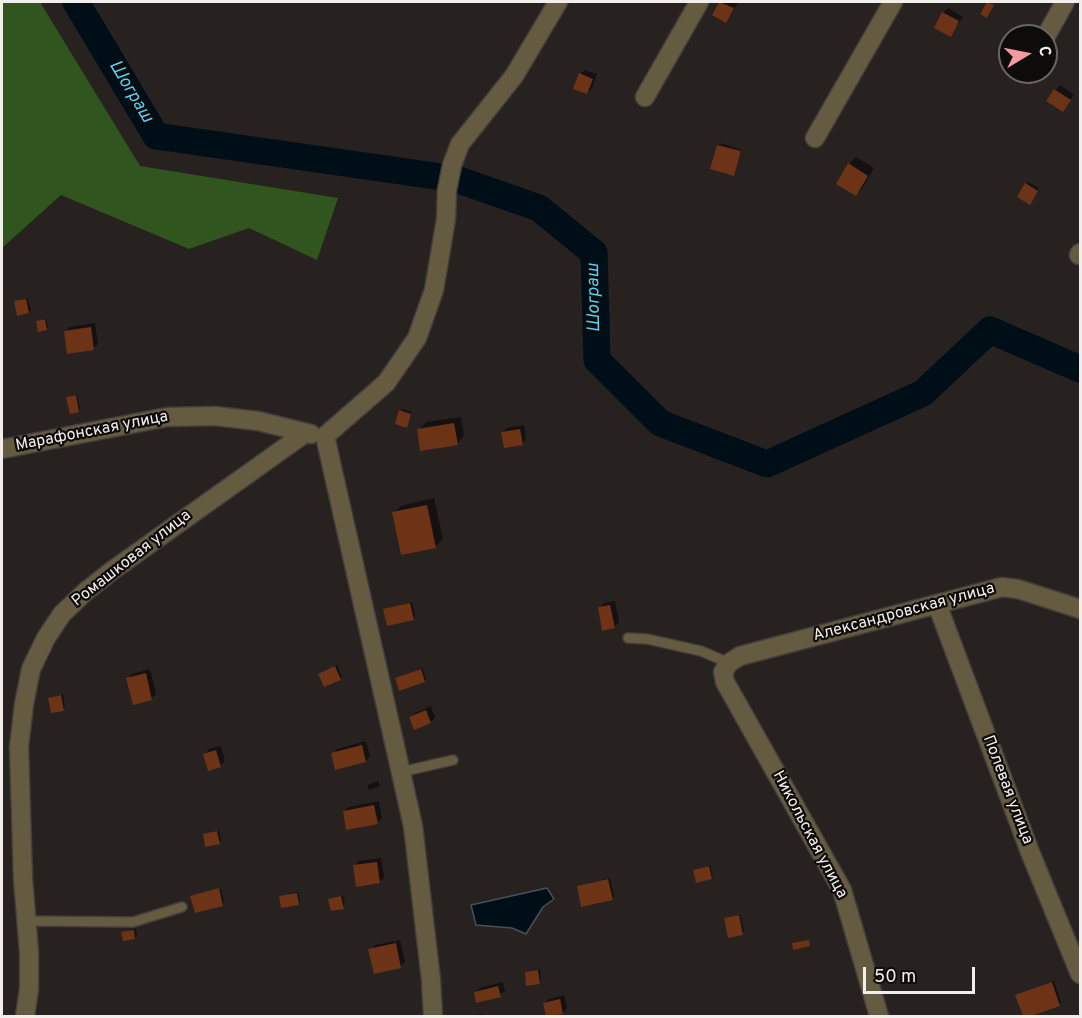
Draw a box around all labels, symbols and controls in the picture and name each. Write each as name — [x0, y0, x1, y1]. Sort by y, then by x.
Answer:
north arrow — [998, 24, 1058, 84]
text: С — [1033, 44, 1054, 58]
water label: Шограш — [103, 57, 157, 127]
water label: Шограш — [584, 263, 606, 333]
street label: Марафонская улица — [14, 408, 170, 456]
street label: Ромашковая улица — [69, 507, 195, 611]
street label: Александровская улица — [811, 580, 997, 646]
street label: Полевая улица — [977, 733, 1037, 847]
street label: Никольская улица — [767, 768, 851, 902]
scale bar — [866, 955, 978, 993]
text: 50 m — [874, 966, 916, 989]

